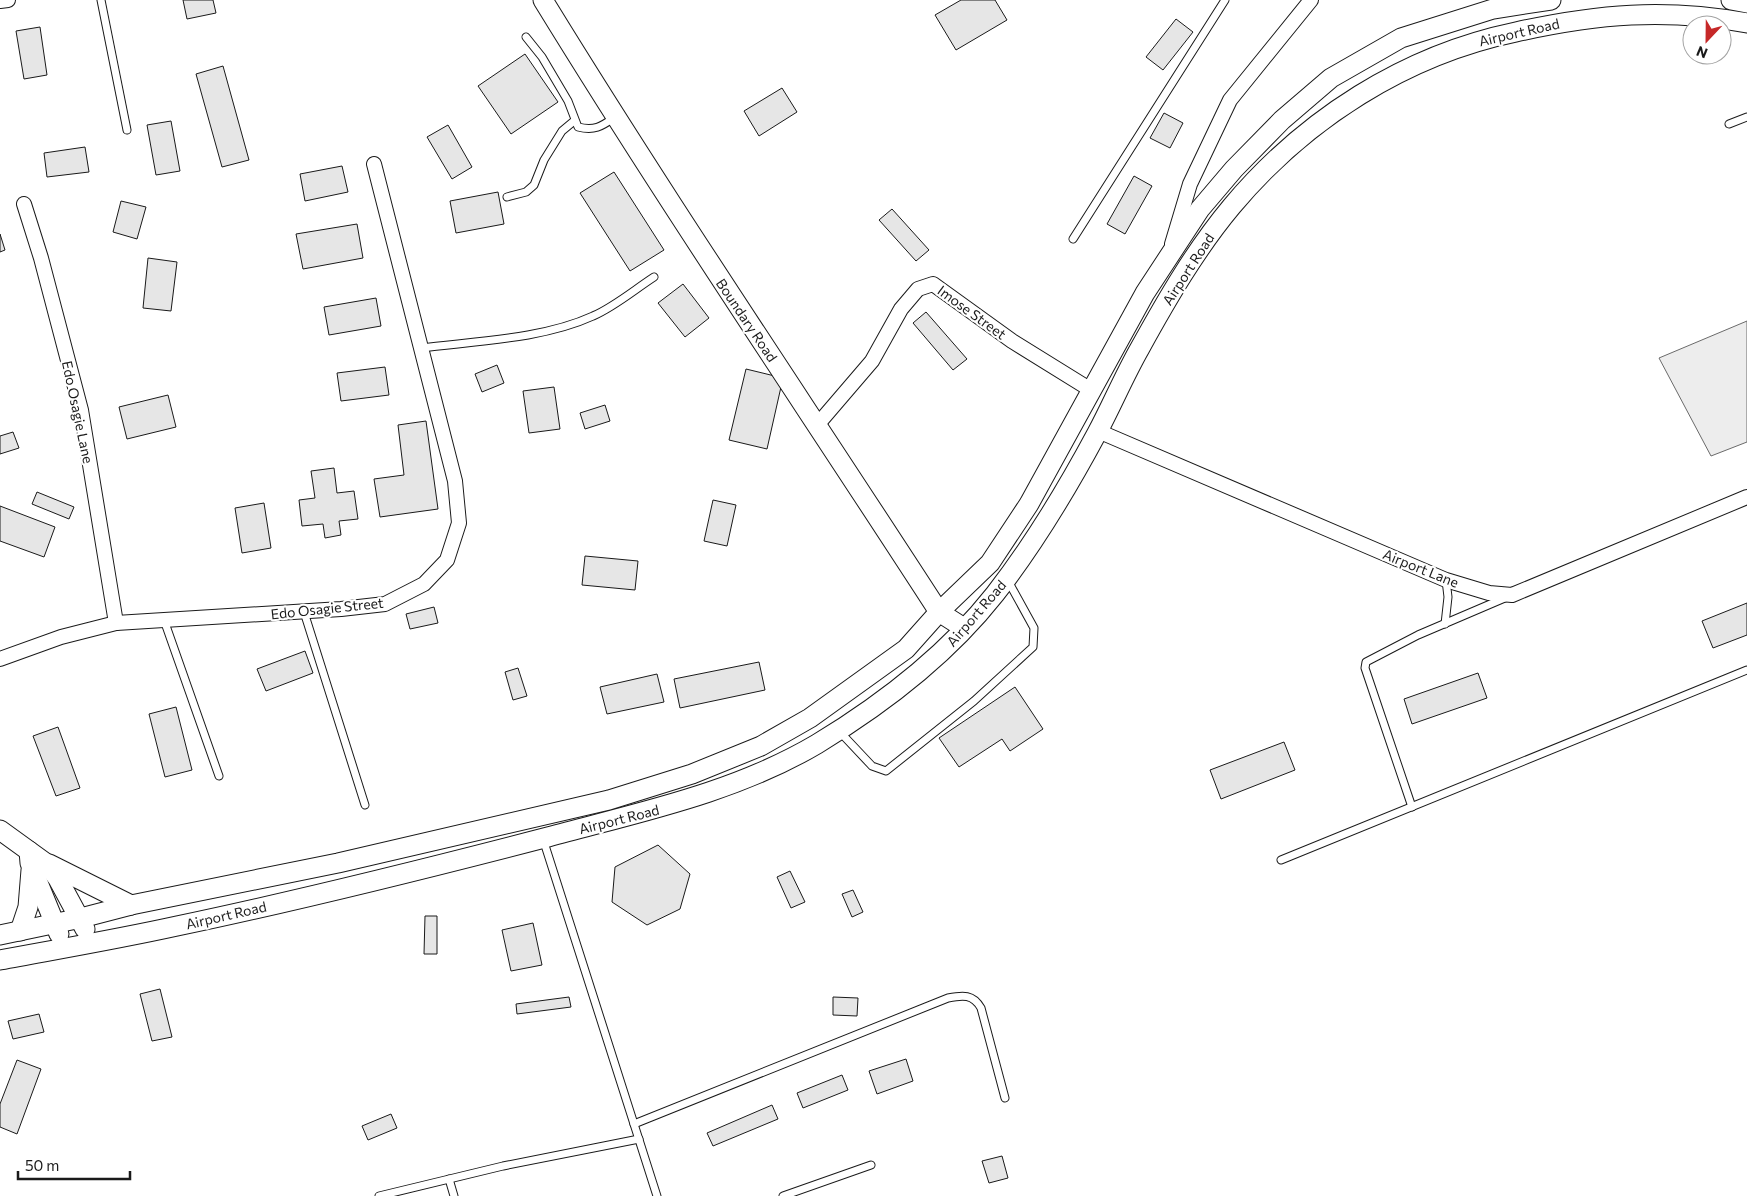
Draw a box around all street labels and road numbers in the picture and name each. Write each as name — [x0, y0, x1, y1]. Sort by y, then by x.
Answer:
street label: Airport Road — [1477, 14, 1561, 50]
street label: Airport Road — [1158, 230, 1218, 308]
street label: Boundary Road — [713, 275, 781, 365]
street label: Imose Street — [934, 282, 1010, 343]
street label: Edo Osagie Lane — [59, 359, 97, 465]
street label: Airport Lane — [1381, 545, 1461, 591]
street label: Airport Road — [943, 576, 1009, 650]
street label: Edo Osagie Street — [270, 594, 385, 622]
street label: Airport Road — [577, 801, 661, 837]
street label: Airport Road — [184, 897, 268, 933]

